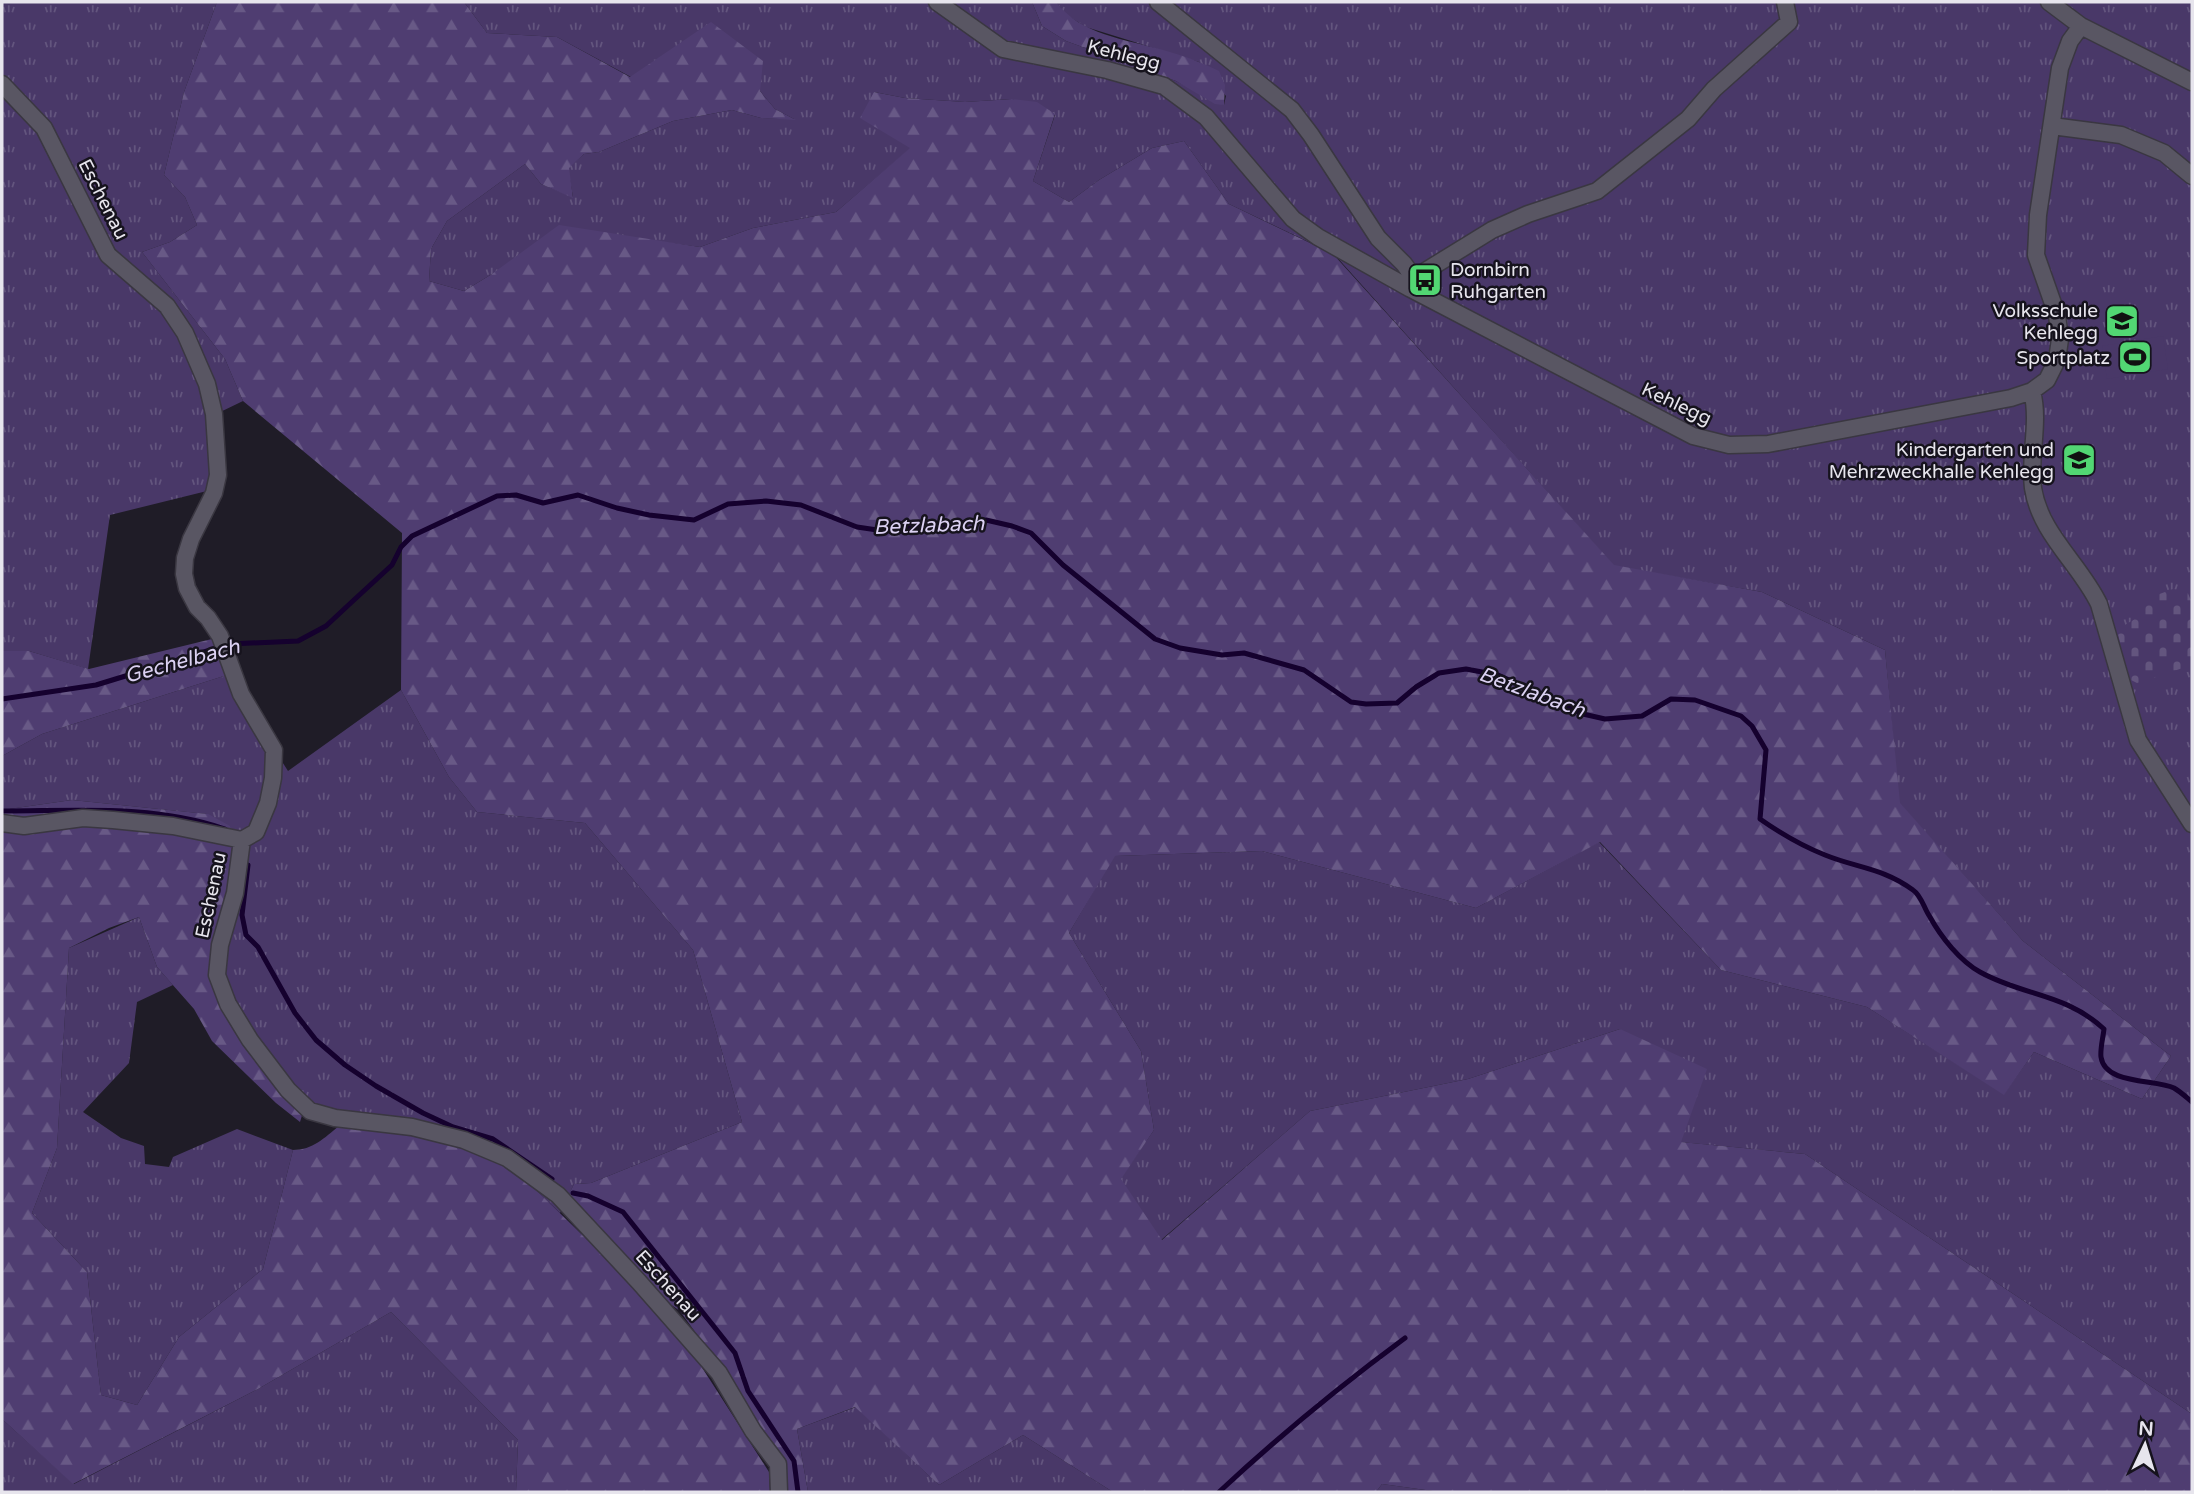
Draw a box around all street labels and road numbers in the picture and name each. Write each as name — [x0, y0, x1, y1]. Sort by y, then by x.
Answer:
street label: Kehlegg — [1085, 35, 1163, 75]
street label: Eschenau — [73, 156, 133, 243]
street label: Kehlegg — [1638, 378, 1715, 430]
street label: Eschenau — [191, 850, 231, 940]
street label: Eschenau — [631, 1246, 706, 1325]

